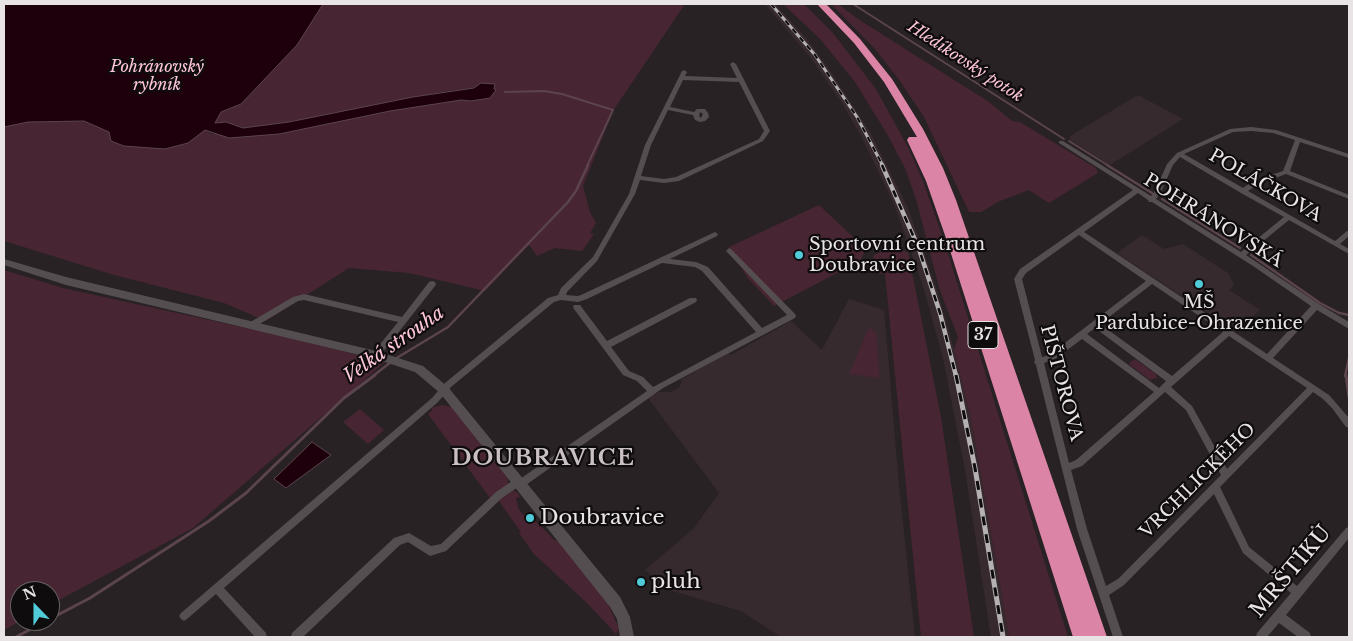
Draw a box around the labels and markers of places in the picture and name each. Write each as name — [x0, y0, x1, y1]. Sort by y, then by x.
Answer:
place label: Sportovní centrum Doubravice — [809, 234, 985, 276]
marker: Sportovní centrum Doubravice — [793, 249, 805, 261]
marker: MŠ Pardubice-Ohrazenice — [1193, 278, 1205, 290]
place label: MŠ Pardubice-Ohrazenice — [1095, 292, 1303, 334]
place label: Doubravice — [540, 505, 665, 531]
marker: Doubravice — [524, 512, 536, 524]
place label: pluh — [651, 569, 701, 595]
marker: pluh — [635, 576, 647, 588]

